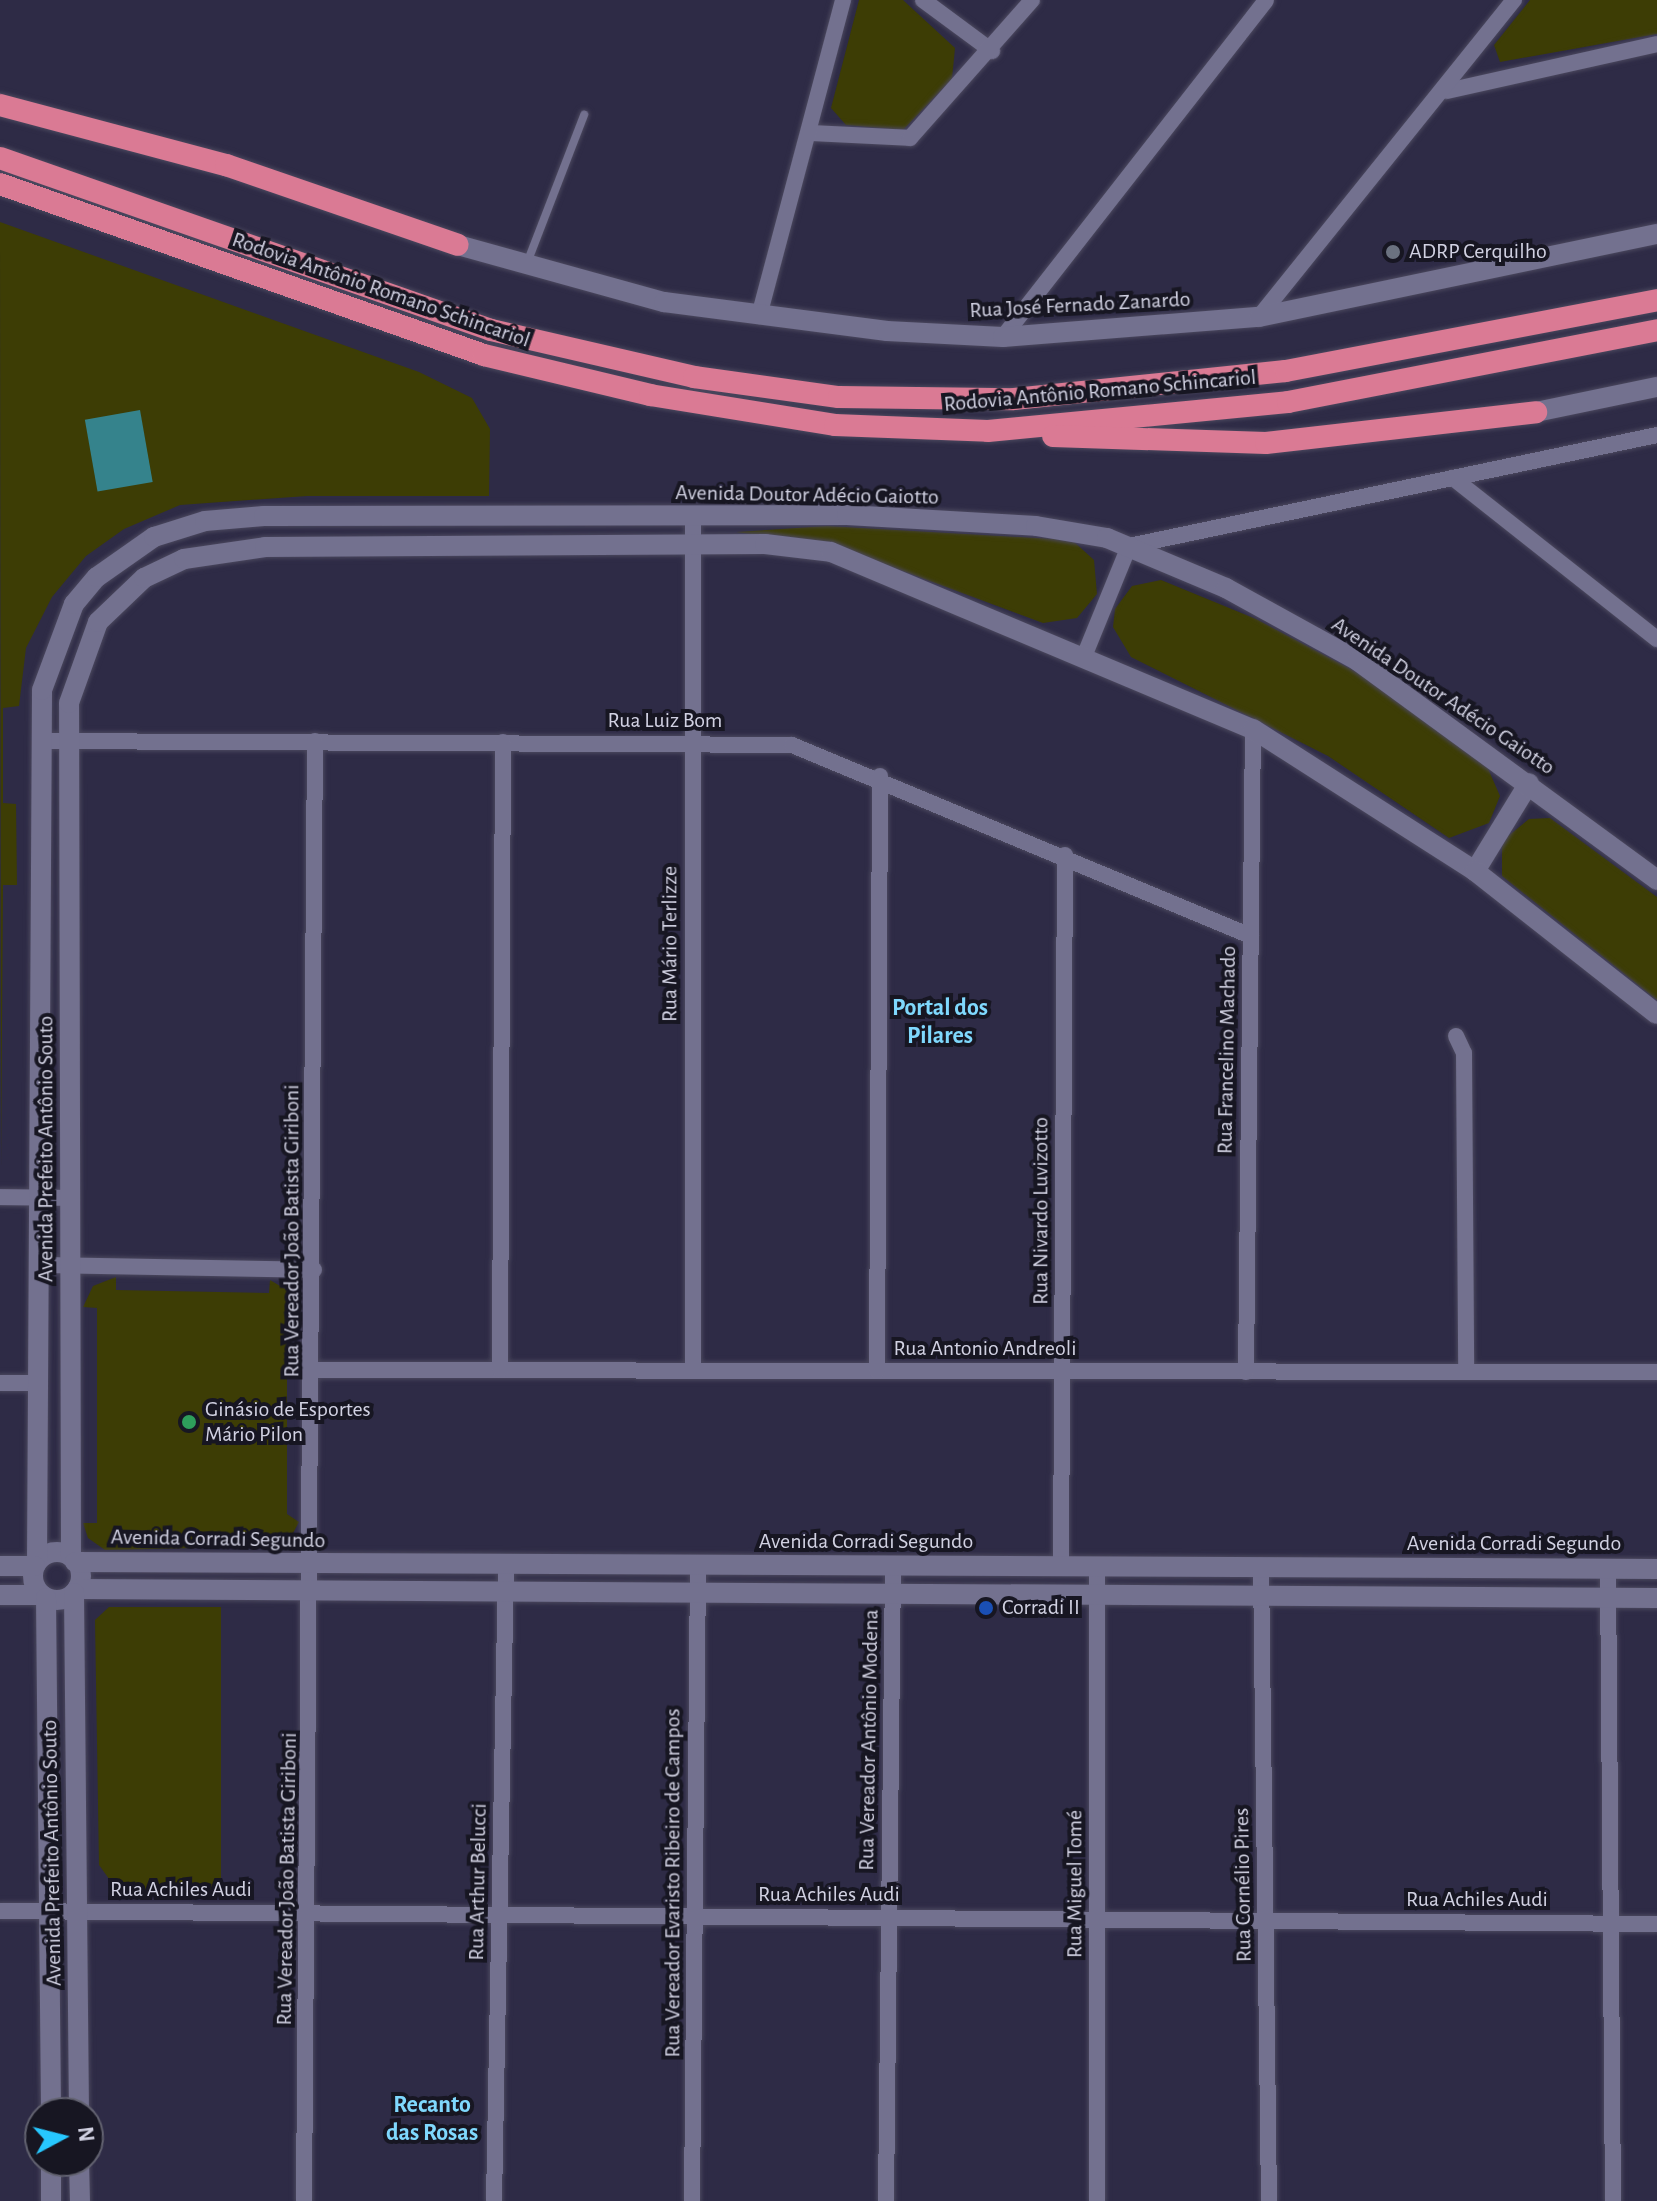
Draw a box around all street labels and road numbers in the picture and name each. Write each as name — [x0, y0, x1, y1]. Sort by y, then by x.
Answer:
street label: Rodovia Antônio Romano Schincariol — [228, 226, 534, 354]
street label: Rua José Fernado Zanardo — [969, 286, 1191, 324]
street label: Rodovia Antônio Romano Schincariol — [943, 364, 1257, 418]
street label: Avenida Doutor Adécio Gaiotto — [675, 480, 939, 510]
street label: Avenida Doutor Adécio Gaiotto — [1326, 611, 1560, 781]
street label: Rua Luiz Bom — [608, 708, 722, 734]
street label: Rua Mário Terlizze — [657, 866, 683, 1022]
street label: Rua Francelino Machado — [1212, 946, 1242, 1154]
street label: Avenida Prefeito Antônio Souto — [33, 1016, 59, 1282]
street label: Rua Vereador João Batista Giriboni — [279, 1085, 305, 1377]
street label: Rua Nivardo Luvizotto — [1028, 1117, 1054, 1305]
street label: Rua Antonio Andreoli — [893, 1336, 1077, 1362]
street label: Avenida Corradi Segundo — [111, 1524, 325, 1554]
street label: Avenida Corradi Segundo — [759, 1529, 973, 1555]
street label: Avenida Corradi Segundo — [1407, 1531, 1621, 1557]
street label: Rua Vereador Antônio Modena — [854, 1609, 884, 1871]
street label: Rua Vereador Evaristo Ribeiro de Campos — [660, 1708, 686, 2058]
street label: Avenida Prefeito Antônio Souto — [36, 1720, 68, 1986]
street label: Rua Vereador João Batista Giriboni — [271, 1732, 303, 2026]
street label: Rua Arthur Belucci — [463, 1803, 493, 1961]
street label: Rua Cornélio Pires — [1228, 1808, 1258, 1962]
street label: Rua Miguel Tomé — [1062, 1810, 1088, 1958]
street label: Rua Achiles Audi — [110, 1877, 252, 1903]
street label: Rua Achiles Audi — [758, 1882, 900, 1908]
street label: Rua Achiles Audi — [1406, 1887, 1548, 1913]

